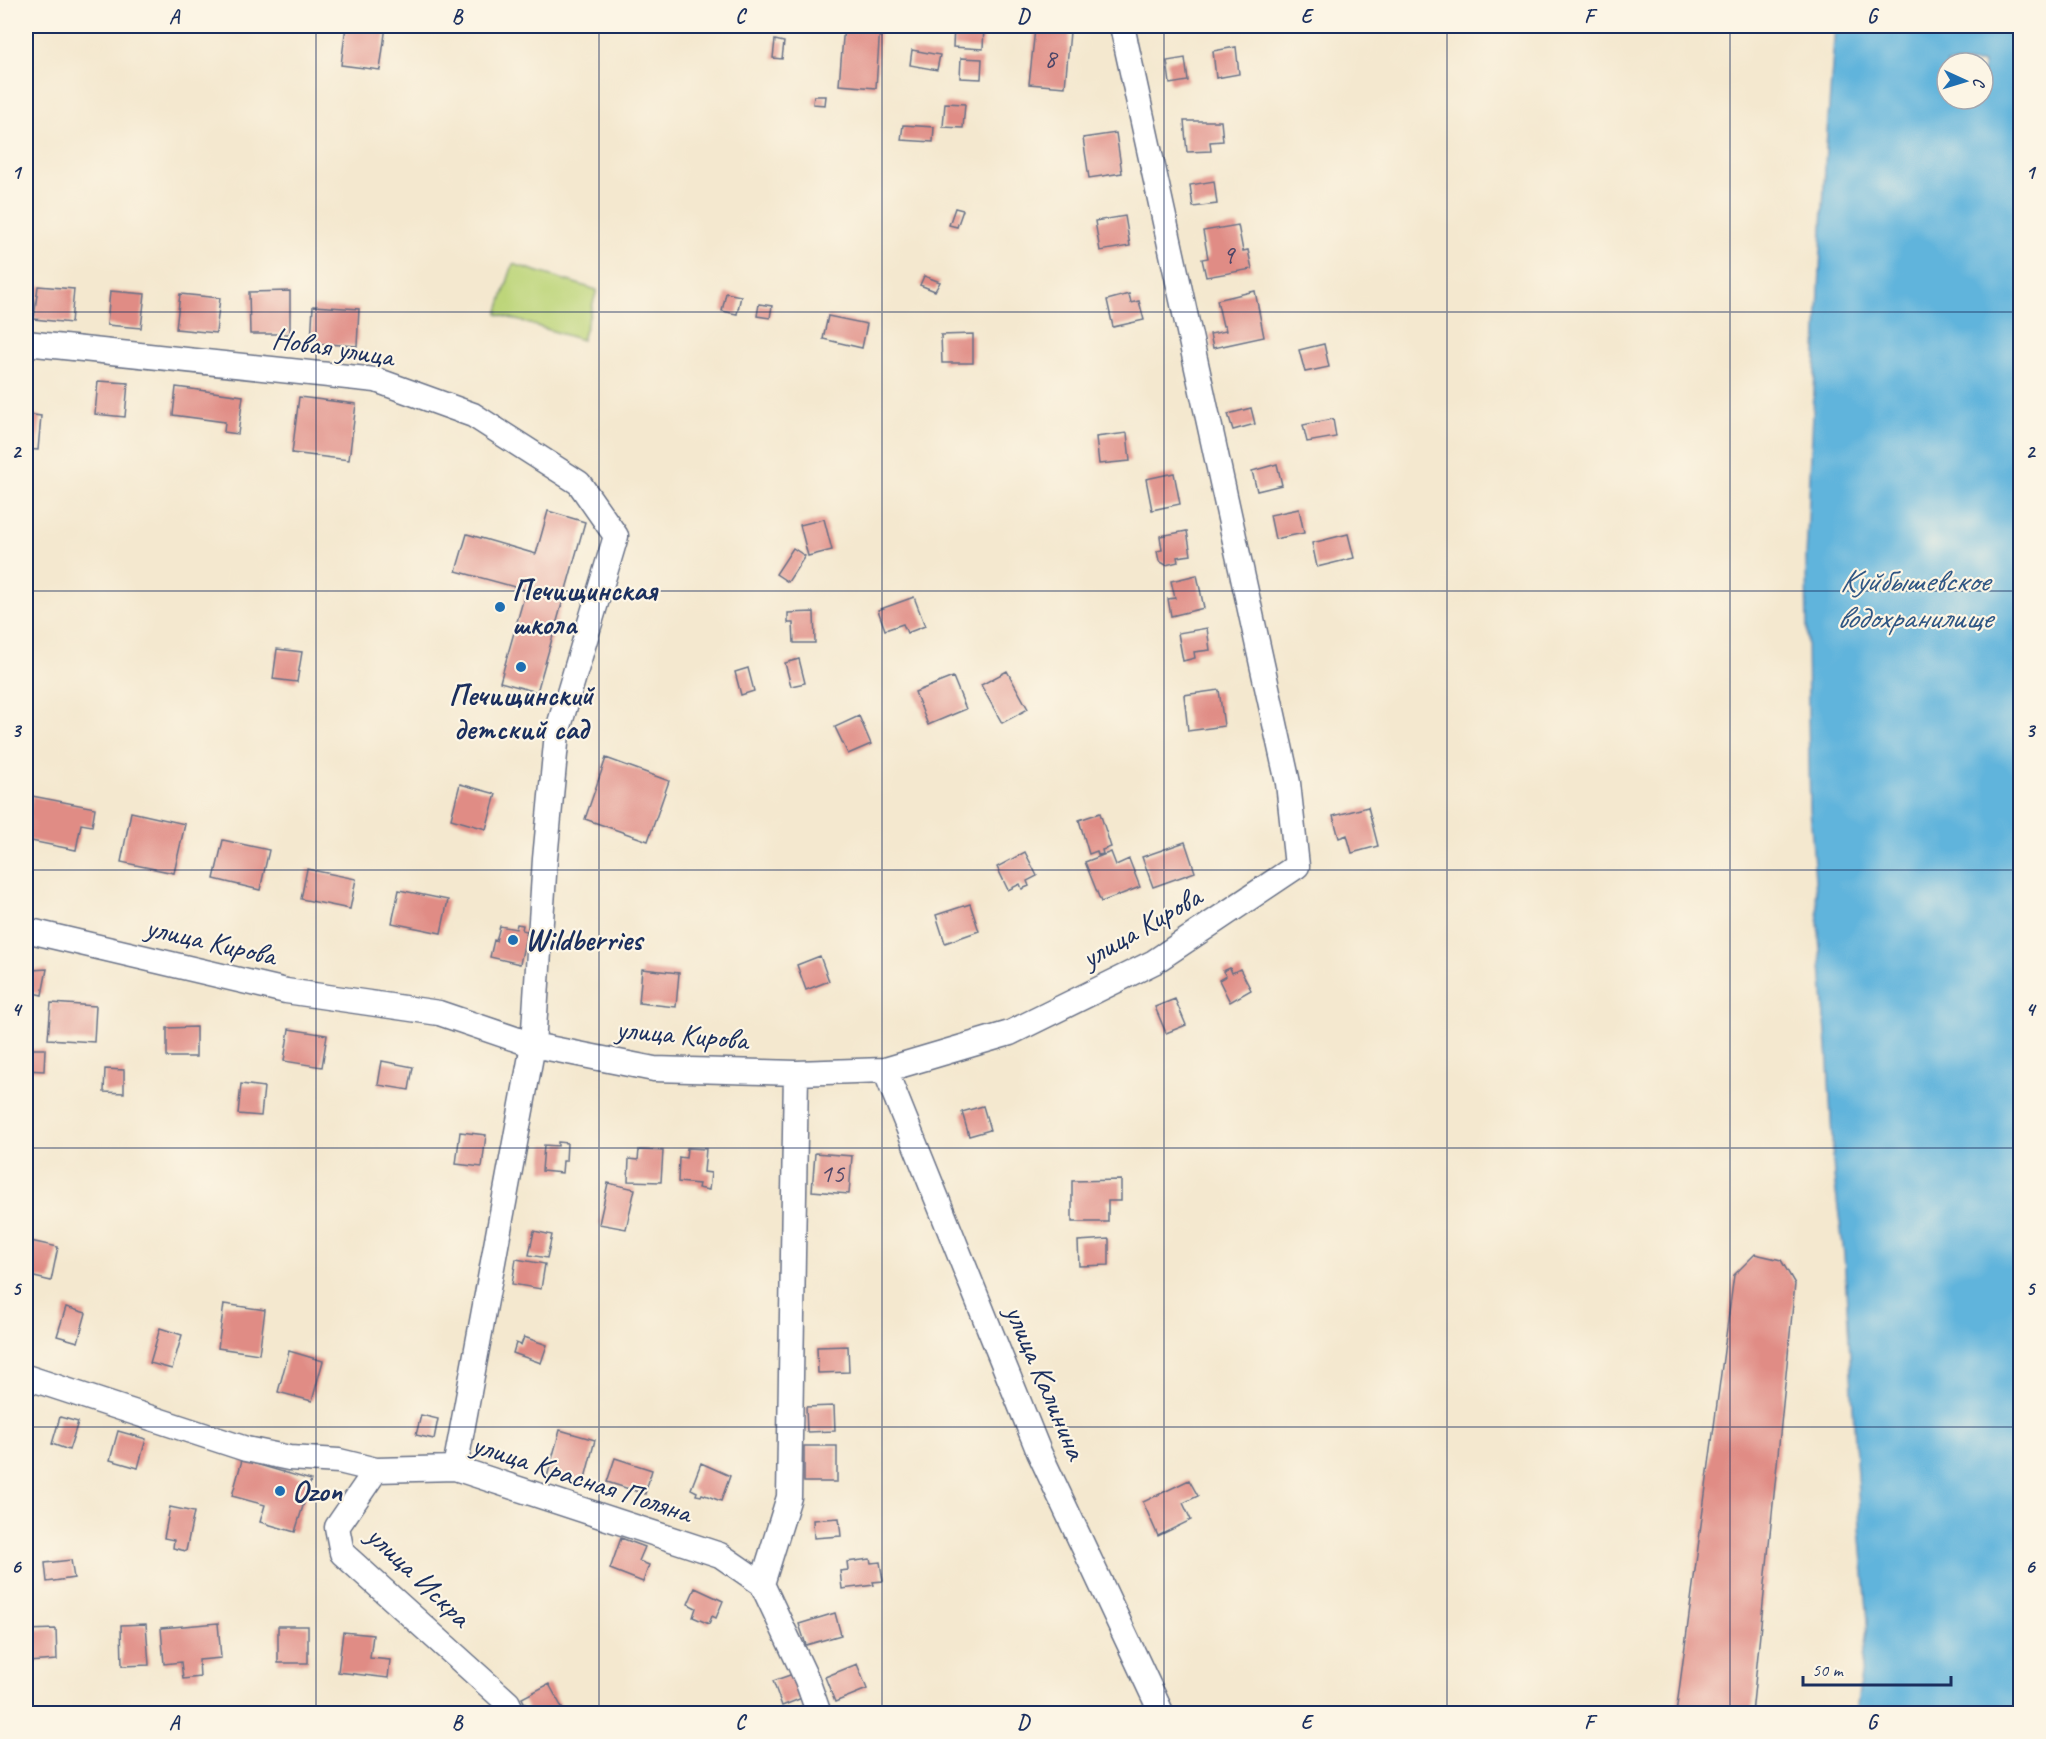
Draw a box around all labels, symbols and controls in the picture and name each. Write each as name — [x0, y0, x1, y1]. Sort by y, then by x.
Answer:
text: A — [169, 4, 181, 29]
text: B — [452, 4, 464, 29]
text: C — [735, 4, 747, 29]
text: D — [1017, 4, 1031, 29]
text: E — [1301, 4, 1315, 29]
text: F — [1584, 4, 1598, 29]
text: G — [1867, 4, 1880, 29]
house number: 8 — [1044, 41, 1059, 75]
north arrow — [1935, 51, 1995, 111]
text: С — [1969, 77, 1989, 89]
text: 1 — [12, 160, 23, 185]
text: 1 — [2026, 160, 2037, 185]
house number: 9 — [1222, 237, 1236, 271]
street label: Новая улица — [269, 319, 399, 376]
text: 2 — [12, 439, 23, 464]
text: 2 — [2026, 439, 2037, 464]
water label: Куйбышевское водохранилище — [1837, 560, 1996, 638]
place label: Печищинская школа — [512, 571, 659, 643]
marker: Печищинская школа — [493, 600, 507, 614]
marker: Печищинский детский сад — [514, 660, 528, 674]
place label: Печищинский детский сад — [449, 676, 596, 748]
text: 3 — [12, 718, 23, 743]
text: 3 — [2026, 718, 2037, 743]
street label: улица Кирова — [1072, 876, 1210, 978]
street label: улица Кирова — [140, 907, 282, 975]
place label: Wildberries — [525, 921, 646, 959]
marker: Wildberries — [506, 933, 520, 947]
text: 4 — [12, 997, 24, 1022]
text: 4 — [2026, 997, 2038, 1022]
street label: улица Кирова — [612, 1009, 752, 1059]
house number: 15 — [820, 1156, 846, 1190]
text: 5 — [12, 1276, 23, 1301]
text: 5 — [2026, 1276, 2037, 1301]
street label: улица Калинина — [996, 1297, 1096, 1467]
street label: улица Красная Поляна — [466, 1424, 699, 1532]
place label: Ozon — [292, 1472, 343, 1510]
marker: Ozon — [273, 1484, 287, 1498]
street label: улица Искра — [357, 1516, 481, 1636]
text: 6 — [11, 1554, 22, 1579]
text: 6 — [2025, 1554, 2036, 1579]
scale bar — [1803, 1649, 1952, 1687]
text: 50 m — [1812, 1659, 1845, 1681]
text: A — [169, 1710, 181, 1735]
text: B — [452, 1710, 464, 1735]
text: C — [735, 1710, 747, 1735]
text: D — [1017, 1710, 1031, 1735]
text: E — [1301, 1710, 1315, 1735]
text: F — [1584, 1710, 1598, 1735]
text: G — [1867, 1710, 1880, 1735]

